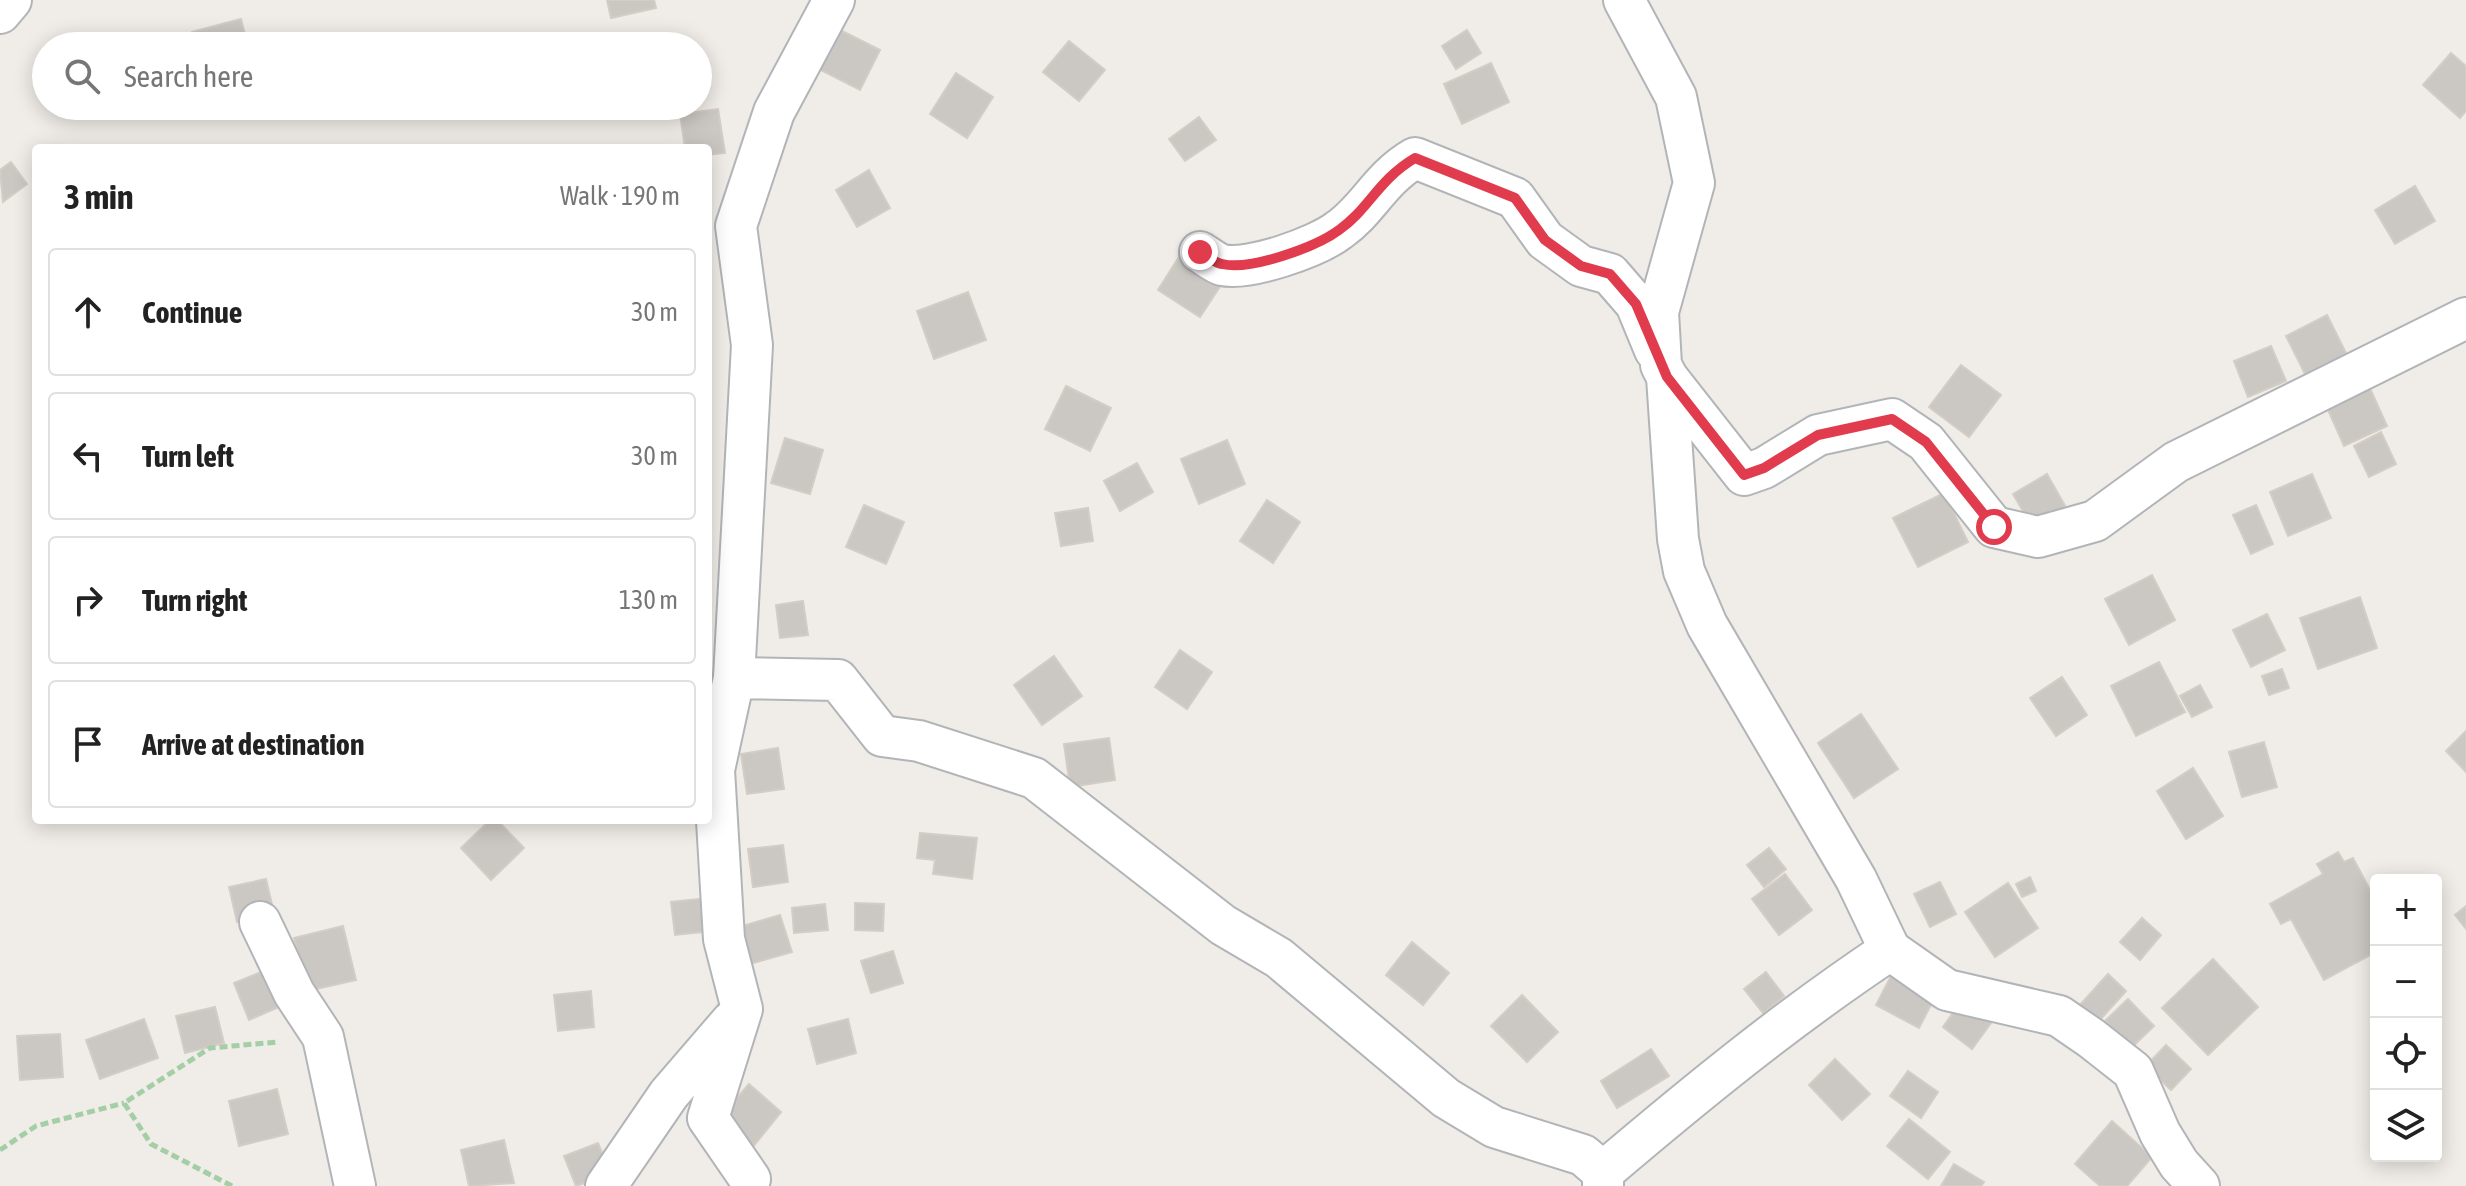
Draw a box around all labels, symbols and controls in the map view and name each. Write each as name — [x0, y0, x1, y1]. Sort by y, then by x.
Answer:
search box — [32, 32, 712, 120]
icon: search — [60, 54, 104, 98]
text: Search here — [124, 59, 253, 93]
text: 3 min — [64, 177, 133, 216]
text: Walk · 190 m — [560, 181, 680, 211]
route end — [1182, 234, 1218, 270]
icon: ahead — [66, 290, 110, 334]
text: Continue — [142, 295, 242, 329]
text: 30 m — [631, 297, 678, 327]
icon: left — [66, 434, 110, 478]
text: Turn left — [142, 439, 234, 473]
text: 30 m — [631, 441, 678, 471]
route start — [1976, 509, 2012, 545]
icon: right — [66, 578, 110, 622]
text: Turn right — [142, 583, 248, 617]
text: 130 m — [619, 585, 678, 615]
icon: arrive — [66, 722, 110, 766]
text: Arrive at destination — [142, 727, 364, 761]
map controls — [2370, 874, 2442, 1162]
button: + — [2370, 874, 2442, 946]
button: − — [2370, 946, 2442, 1018]
button: locate — [2370, 1018, 2442, 1090]
button: layers — [2370, 1090, 2442, 1162]

